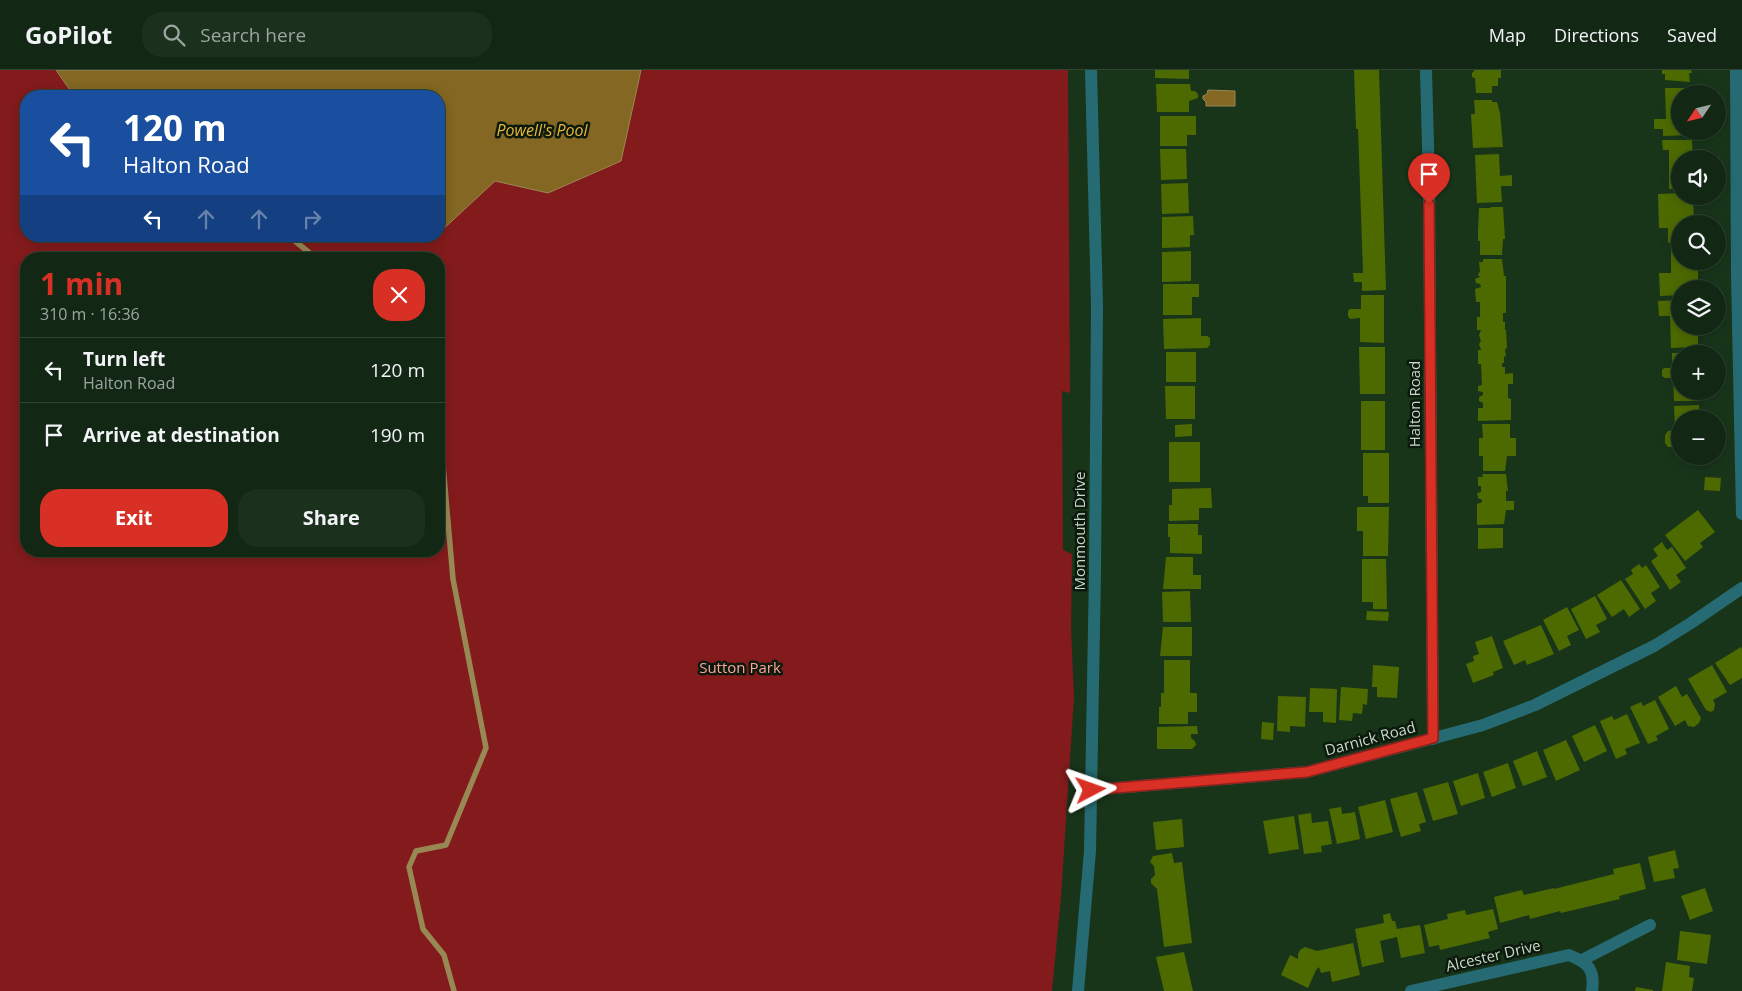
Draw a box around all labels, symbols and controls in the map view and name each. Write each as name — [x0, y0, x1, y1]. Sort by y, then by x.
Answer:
search box — [142, 12, 492, 57]
text: GoPilot — [25, 18, 112, 51]
icon: search — [160, 21, 188, 49]
text: Search here — [200, 22, 306, 48]
text: Map — [1489, 23, 1526, 47]
text: Directions — [1554, 23, 1639, 47]
text: Saved — [1667, 23, 1717, 47]
north arrow — [1671, 85, 1726, 140]
map controls — [1671, 85, 1726, 465]
text: 120 m — [123, 104, 227, 151]
icon: left — [40, 110, 105, 175]
water label: Powell's Pool — [496, 119, 589, 141]
text: Halton Road — [123, 149, 250, 179]
button: sound — [1671, 150, 1726, 205]
pin — [1408, 153, 1450, 204]
icon: arrive — [1415, 160, 1443, 188]
icon: left — [139, 205, 167, 233]
icon: ahead — [192, 205, 220, 233]
icon: ahead — [245, 205, 273, 233]
icon: right — [298, 205, 326, 233]
button: search — [1671, 215, 1726, 270]
text: 1 min — [40, 263, 123, 304]
button: close — [373, 269, 425, 321]
button: layers — [1671, 280, 1726, 335]
text: 310 m · 16:36 — [40, 303, 140, 325]
button: + — [1671, 345, 1726, 400]
text: Turn left — [83, 346, 165, 372]
icon: left — [40, 356, 68, 384]
text: 120 m — [370, 357, 425, 383]
street label: Halton Road — [1404, 361, 1424, 447]
text: Halton Road — [83, 372, 175, 394]
button: − — [1671, 410, 1726, 465]
icon: arrive — [40, 421, 68, 449]
text: Arrive at destination — [83, 422, 280, 448]
text: 190 m — [370, 422, 425, 448]
street label: Monmouth Drive — [1069, 472, 1089, 590]
button: Exit — [40, 489, 228, 547]
button: Share — [238, 489, 425, 547]
park label: Sutton Park — [699, 657, 781, 677]
street label: Darnick Road — [1322, 716, 1418, 760]
position arrow — [1064, 763, 1116, 815]
street label: Alcester Drive — [1444, 934, 1542, 976]

